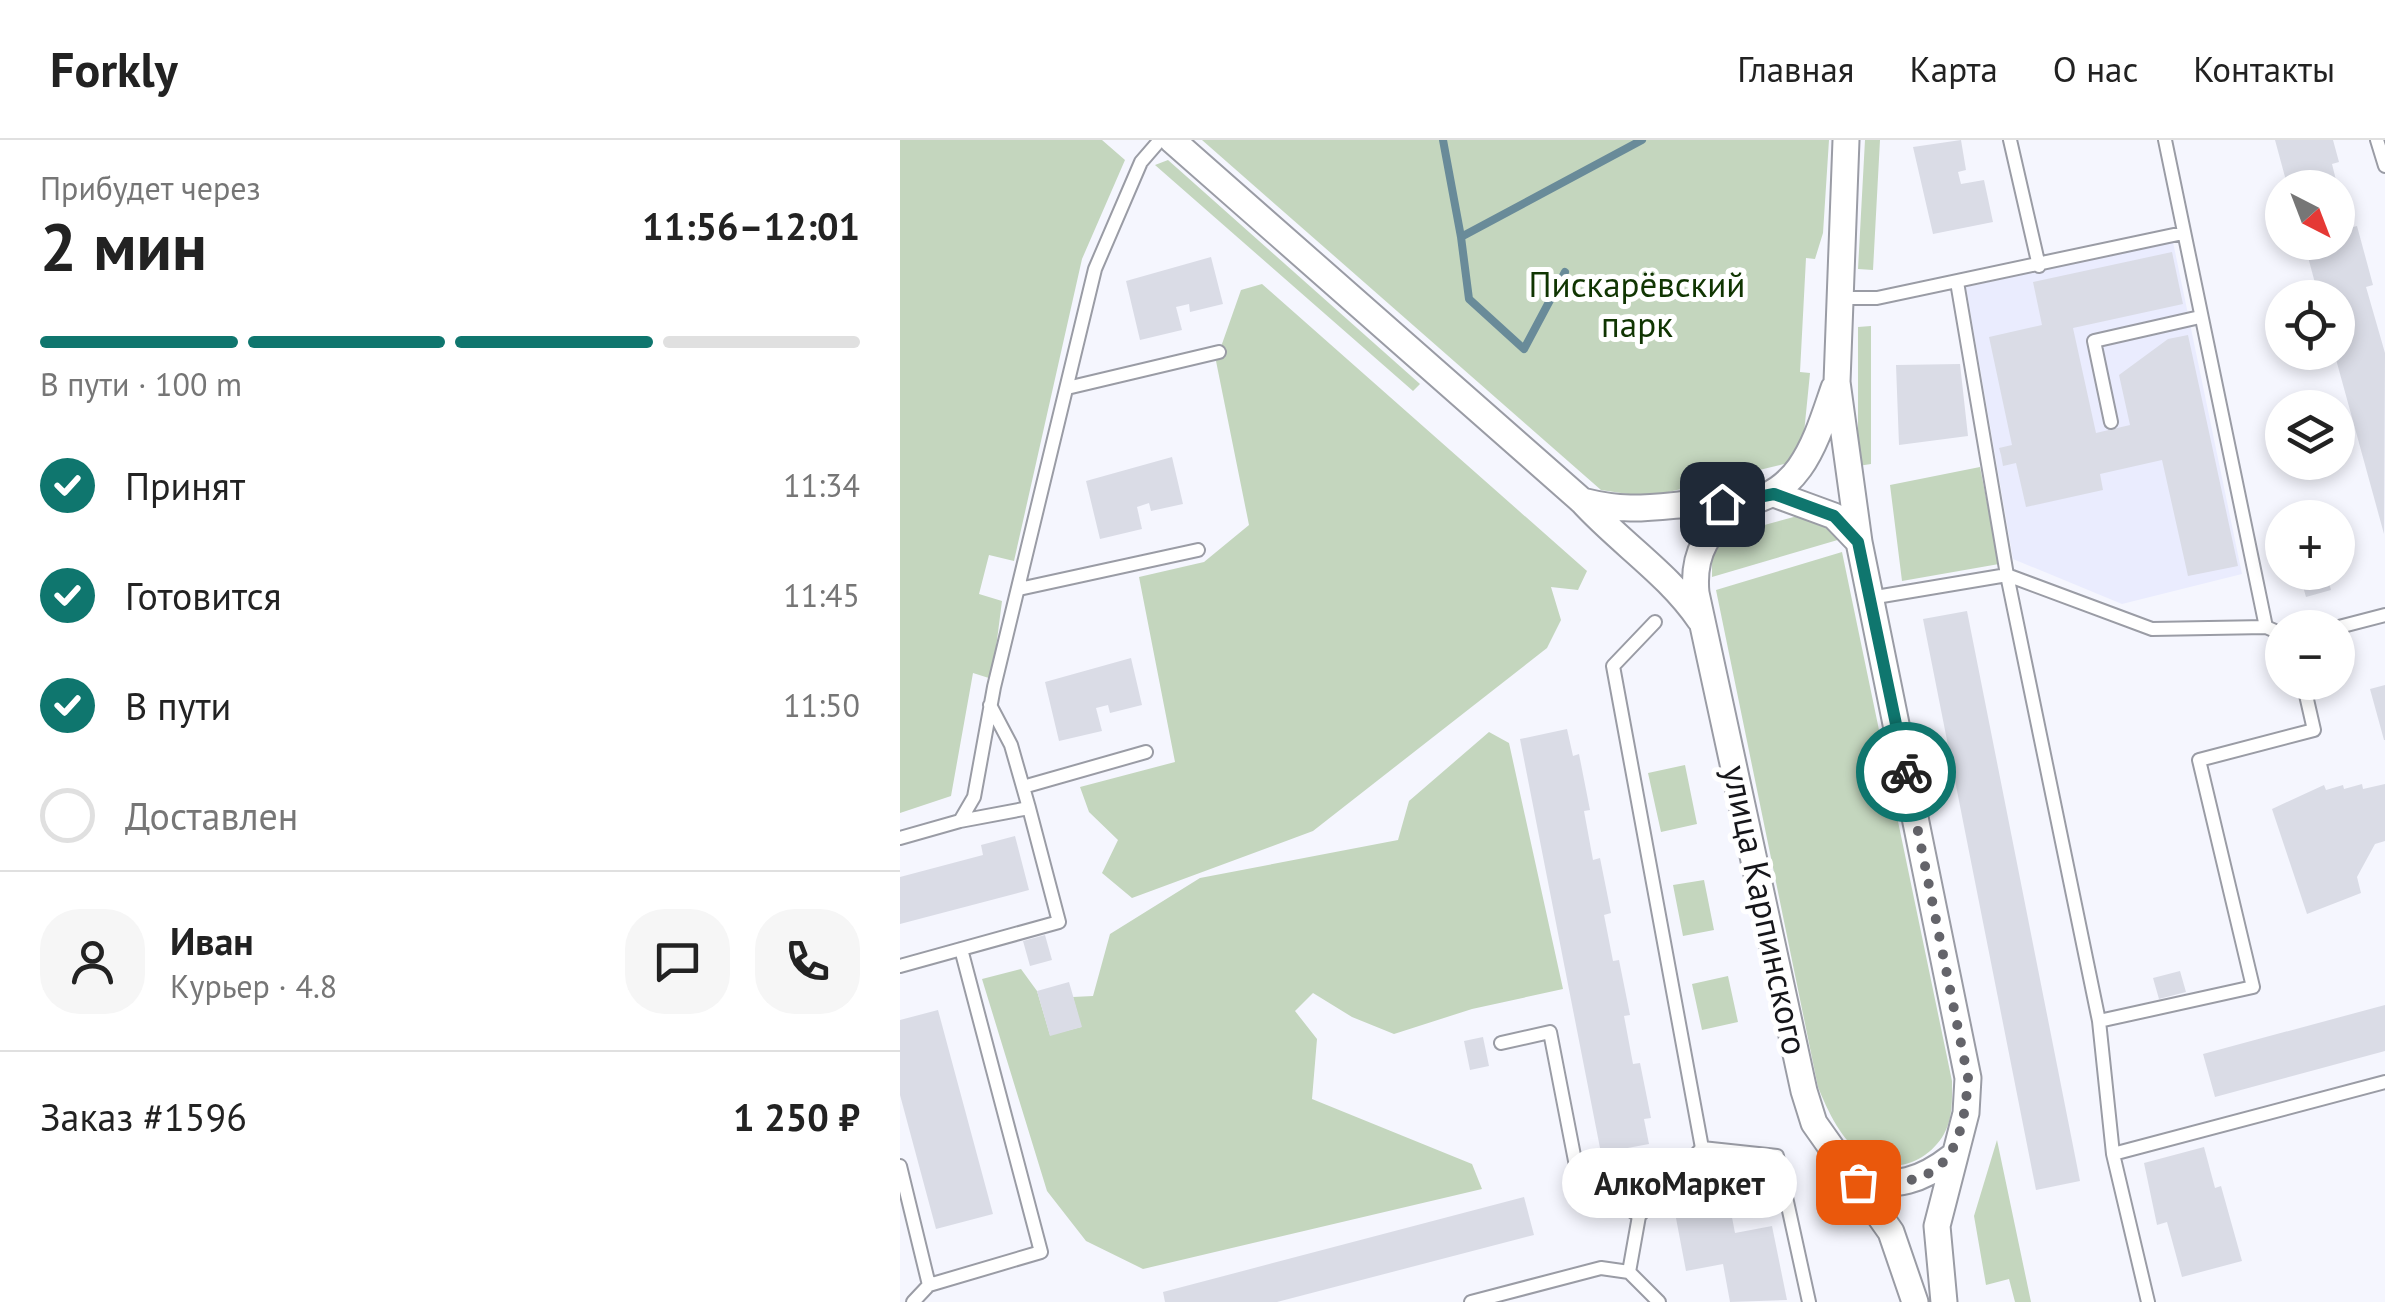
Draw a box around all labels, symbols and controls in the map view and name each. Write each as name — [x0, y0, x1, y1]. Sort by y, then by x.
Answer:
text: Forkly — [50, 38, 178, 100]
text: Главная — [1737, 46, 1854, 92]
text: Карта — [1909, 46, 1998, 92]
text: О нас — [2053, 46, 2138, 92]
text: Контакты — [2193, 46, 2335, 92]
text: Прибудет через — [40, 167, 261, 209]
north arrow — [2265, 170, 2355, 260]
map controls — [2265, 170, 2355, 700]
text: 11:56–12:01 — [642, 201, 860, 250]
text: 2 мин — [40, 204, 207, 288]
park label: Пискарёвский парк — [1529, 261, 1745, 347]
button: locate — [2265, 280, 2355, 370]
text: В пути · 100 m — [40, 363, 242, 405]
button: layers — [2265, 390, 2355, 480]
icon: check — [40, 458, 95, 513]
text: Принят — [125, 461, 245, 510]
pin — [1680, 462, 1765, 547]
text: 11:34 — [783, 464, 860, 506]
icon: home — [1695, 477, 1750, 532]
button: + — [2265, 500, 2355, 590]
icon: check — [40, 568, 95, 623]
text: Готовится — [125, 571, 282, 620]
text: 11:45 — [783, 574, 860, 616]
button: − — [2265, 610, 2355, 700]
icon: check — [40, 678, 95, 733]
text: В пути — [125, 681, 231, 730]
text: 11:50 — [783, 684, 860, 726]
courier — [1856, 722, 1956, 822]
icon: bike — [1879, 745, 1934, 800]
street label: улица Карпинского — [1713, 761, 1819, 1059]
text: Доставлен — [125, 791, 298, 840]
button: person — [40, 909, 145, 1014]
button: chat — [625, 909, 730, 1014]
button: phone — [755, 909, 860, 1014]
text: Иван — [170, 916, 254, 965]
text: Курьер · 4.8 — [170, 965, 337, 1007]
text: Заказ #1596 — [40, 1092, 247, 1141]
text: 1 250 ₽ — [733, 1092, 860, 1141]
pin — [1816, 1140, 1901, 1225]
callout: АлкоМаркет — [1563, 1147, 1798, 1217]
icon: bag — [1831, 1155, 1886, 1210]
text: АлкоМаркет — [1594, 1162, 1765, 1204]

